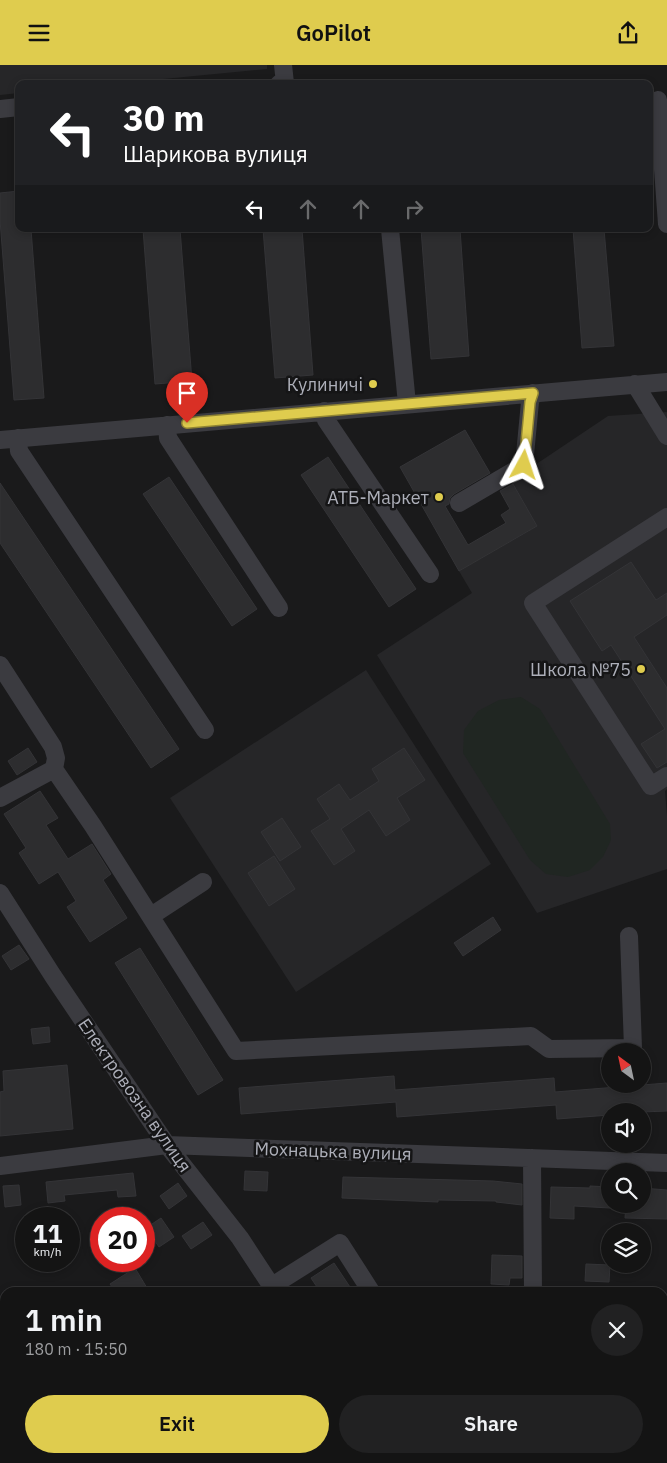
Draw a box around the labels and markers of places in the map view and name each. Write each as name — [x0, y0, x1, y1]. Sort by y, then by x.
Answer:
pin — [166, 372, 208, 423]
place label: Кулиничі — [287, 373, 363, 396]
marker: Кулиничі — [367, 378, 379, 390]
place label: АТБ-Маркет — [327, 486, 430, 509]
marker: АТБ-Маркет — [433, 491, 445, 503]
place label: Школа №75 — [530, 658, 631, 681]
marker: Школа №75 — [635, 663, 647, 675]

